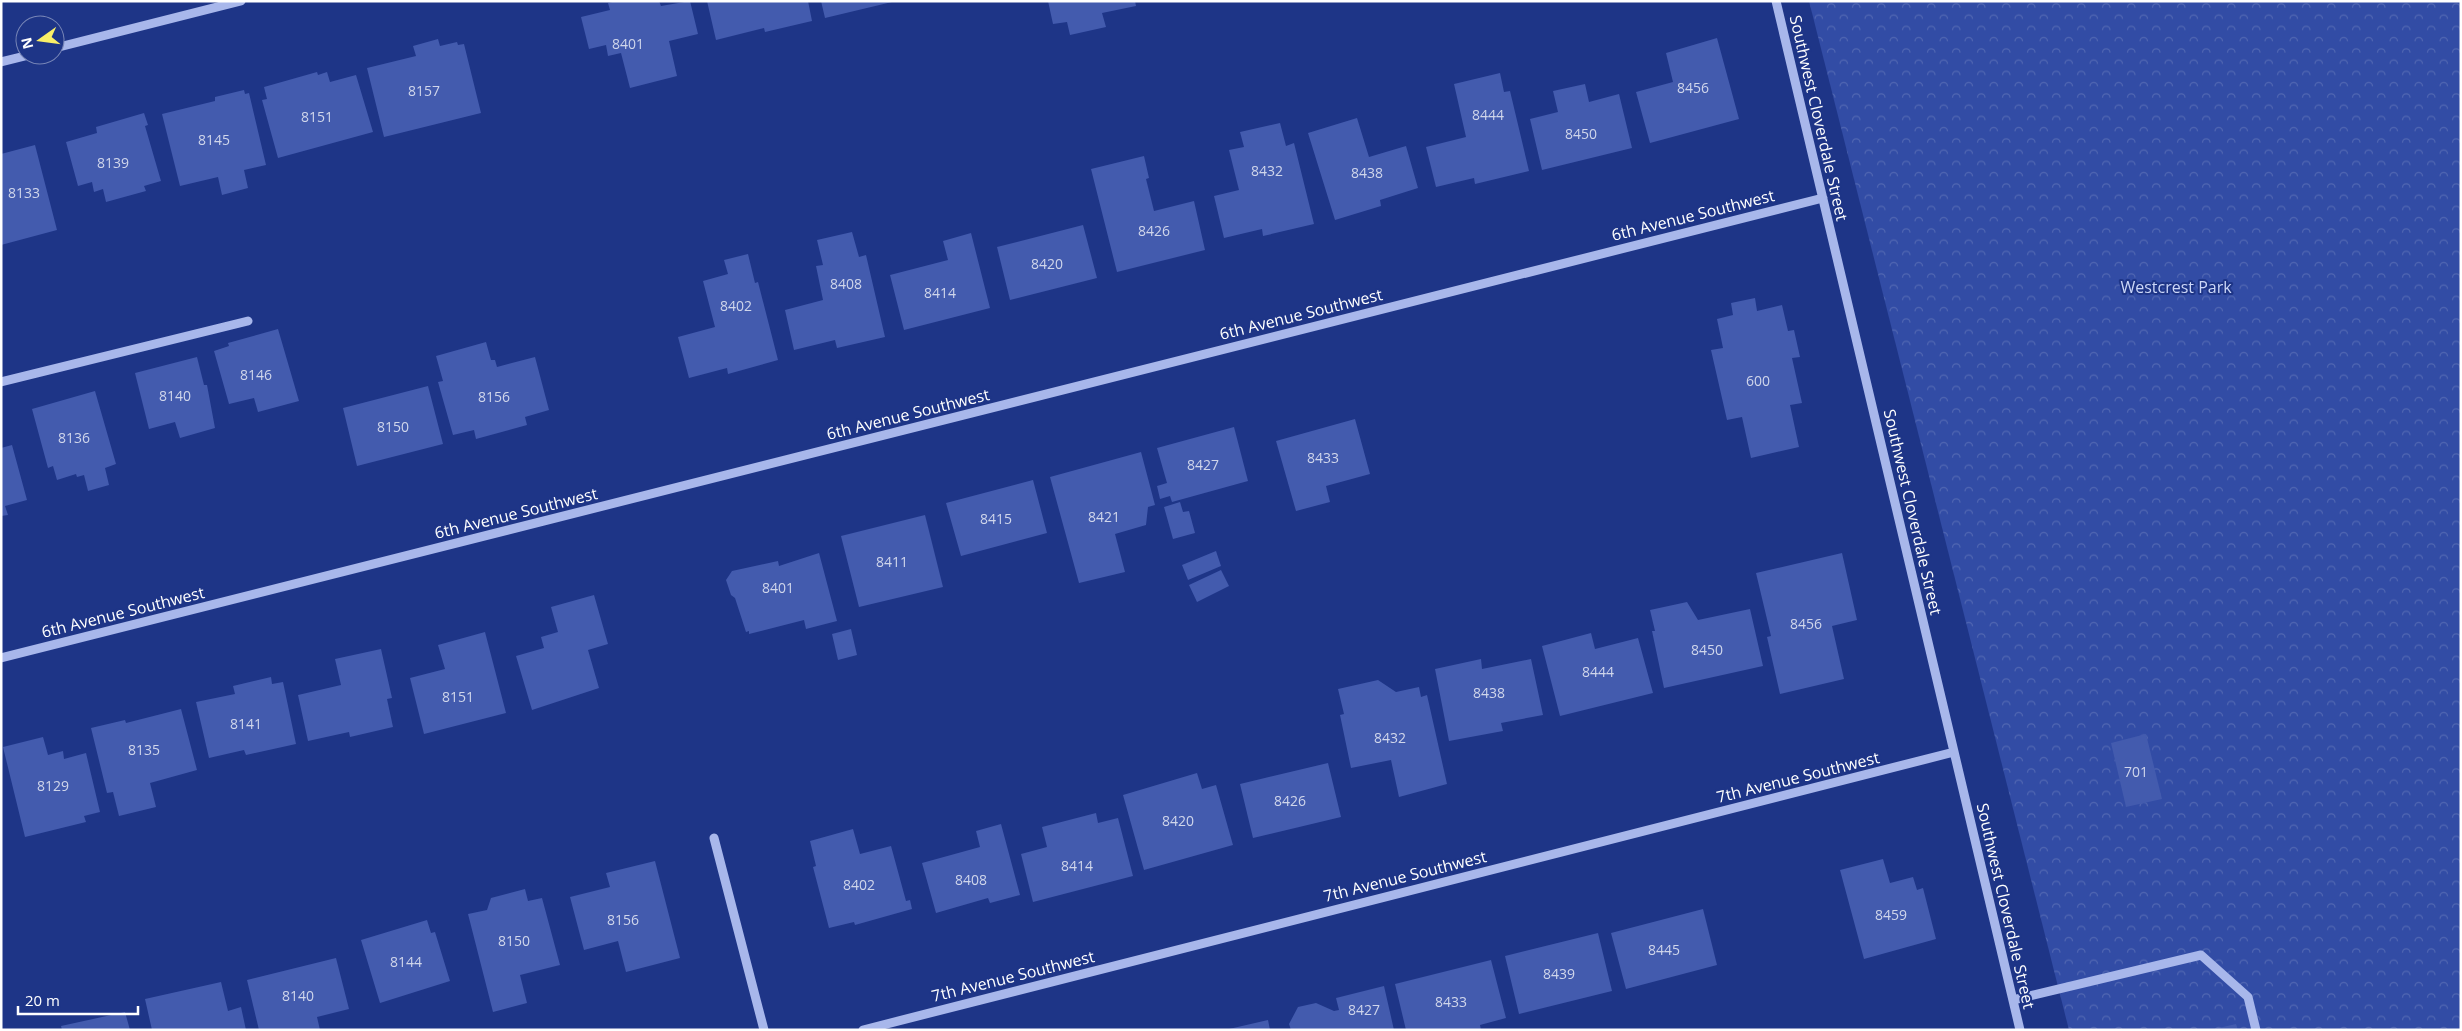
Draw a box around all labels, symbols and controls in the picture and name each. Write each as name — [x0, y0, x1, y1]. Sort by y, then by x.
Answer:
street label: Southwest Cloverdale Street — [1785, 13, 1853, 223]
north arrow — [15, 15, 65, 65]
house number: 8401 — [612, 34, 644, 53]
text: N — [16, 35, 37, 51]
house number: 8456 — [1677, 78, 1709, 97]
house number: 8157 — [408, 81, 440, 100]
house number: 8444 — [1472, 105, 1504, 124]
house number: 8151 — [301, 107, 333, 126]
house number: 8450 — [1565, 124, 1597, 143]
house number: 8145 — [198, 130, 230, 149]
house number: 8139 — [97, 153, 129, 172]
house number: 8432 — [1251, 161, 1283, 180]
house number: 8438 — [1351, 163, 1383, 182]
house number: 8133 — [8, 183, 40, 202]
street label: 6th Avenue Southwest — [1609, 184, 1777, 246]
house number: 8426 — [1138, 221, 1170, 240]
house number: 8420 — [1031, 254, 1063, 273]
house number: 8408 — [830, 274, 862, 293]
park label: Westcrest Park — [2120, 276, 2232, 298]
house number: 8414 — [924, 283, 956, 302]
street label: 6th Avenue Southwest — [1217, 283, 1385, 345]
house number: 8402 — [720, 296, 752, 315]
house number: 8146 — [240, 365, 272, 384]
house number: 600 — [1746, 371, 1770, 390]
street label: 6th Avenue Southwest — [824, 383, 992, 445]
house number: 8140 — [159, 386, 191, 405]
house number: 8156 — [478, 387, 510, 406]
street label: Southwest Cloverdale Street — [1879, 407, 1947, 617]
house number: 8150 — [377, 417, 409, 436]
house number: 8136 — [58, 428, 90, 447]
house number: 8433 — [1307, 448, 1339, 467]
house number: 8427 — [1187, 455, 1219, 474]
street label: 6th Avenue Southwest — [432, 482, 600, 544]
house number: 8421 — [1088, 507, 1120, 526]
house number: 8415 — [980, 509, 1012, 528]
house number: 8411 — [876, 552, 908, 571]
house number: 8401 — [762, 578, 794, 597]
street label: 6th Avenue Southwest — [39, 581, 207, 643]
house number: 8456 — [1790, 614, 1822, 633]
house number: 8450 — [1691, 640, 1723, 659]
house number: 8444 — [1582, 662, 1614, 681]
house number: 8438 — [1473, 683, 1505, 702]
house number: 8151 — [442, 687, 474, 706]
house number: 8141 — [230, 714, 262, 733]
house number: 8432 — [1374, 728, 1406, 747]
house number: 8135 — [128, 740, 160, 759]
street label: 7th Avenue Southwest — [1714, 746, 1882, 808]
house number: 701 — [2124, 762, 2148, 781]
house number: 8129 — [37, 776, 69, 795]
house number: 8426 — [1274, 791, 1306, 810]
street label: Southwest Cloverdale Street — [1972, 801, 2040, 1011]
house number: 8420 — [1162, 811, 1194, 830]
street label: 7th Avenue Southwest — [1321, 845, 1489, 907]
house number: 8414 — [1061, 856, 1093, 875]
house number: 8408 — [955, 870, 987, 889]
house number: 8402 — [843, 875, 875, 894]
house number: 8459 — [1875, 905, 1907, 924]
house number: 8156 — [607, 910, 639, 929]
house number: 8150 — [498, 931, 530, 950]
house number: 8445 — [1648, 940, 1680, 959]
street label: 7th Avenue Southwest — [929, 945, 1097, 1007]
house number: 8144 — [390, 952, 422, 971]
house number: 8439 — [1543, 964, 1575, 983]
scale bar — [18, 984, 138, 1016]
house number: 8140 — [282, 986, 314, 1005]
text: 20 m — [25, 990, 60, 1010]
house number: 8433 — [1435, 992, 1467, 1011]
house number: 8427 — [1348, 1000, 1380, 1019]

